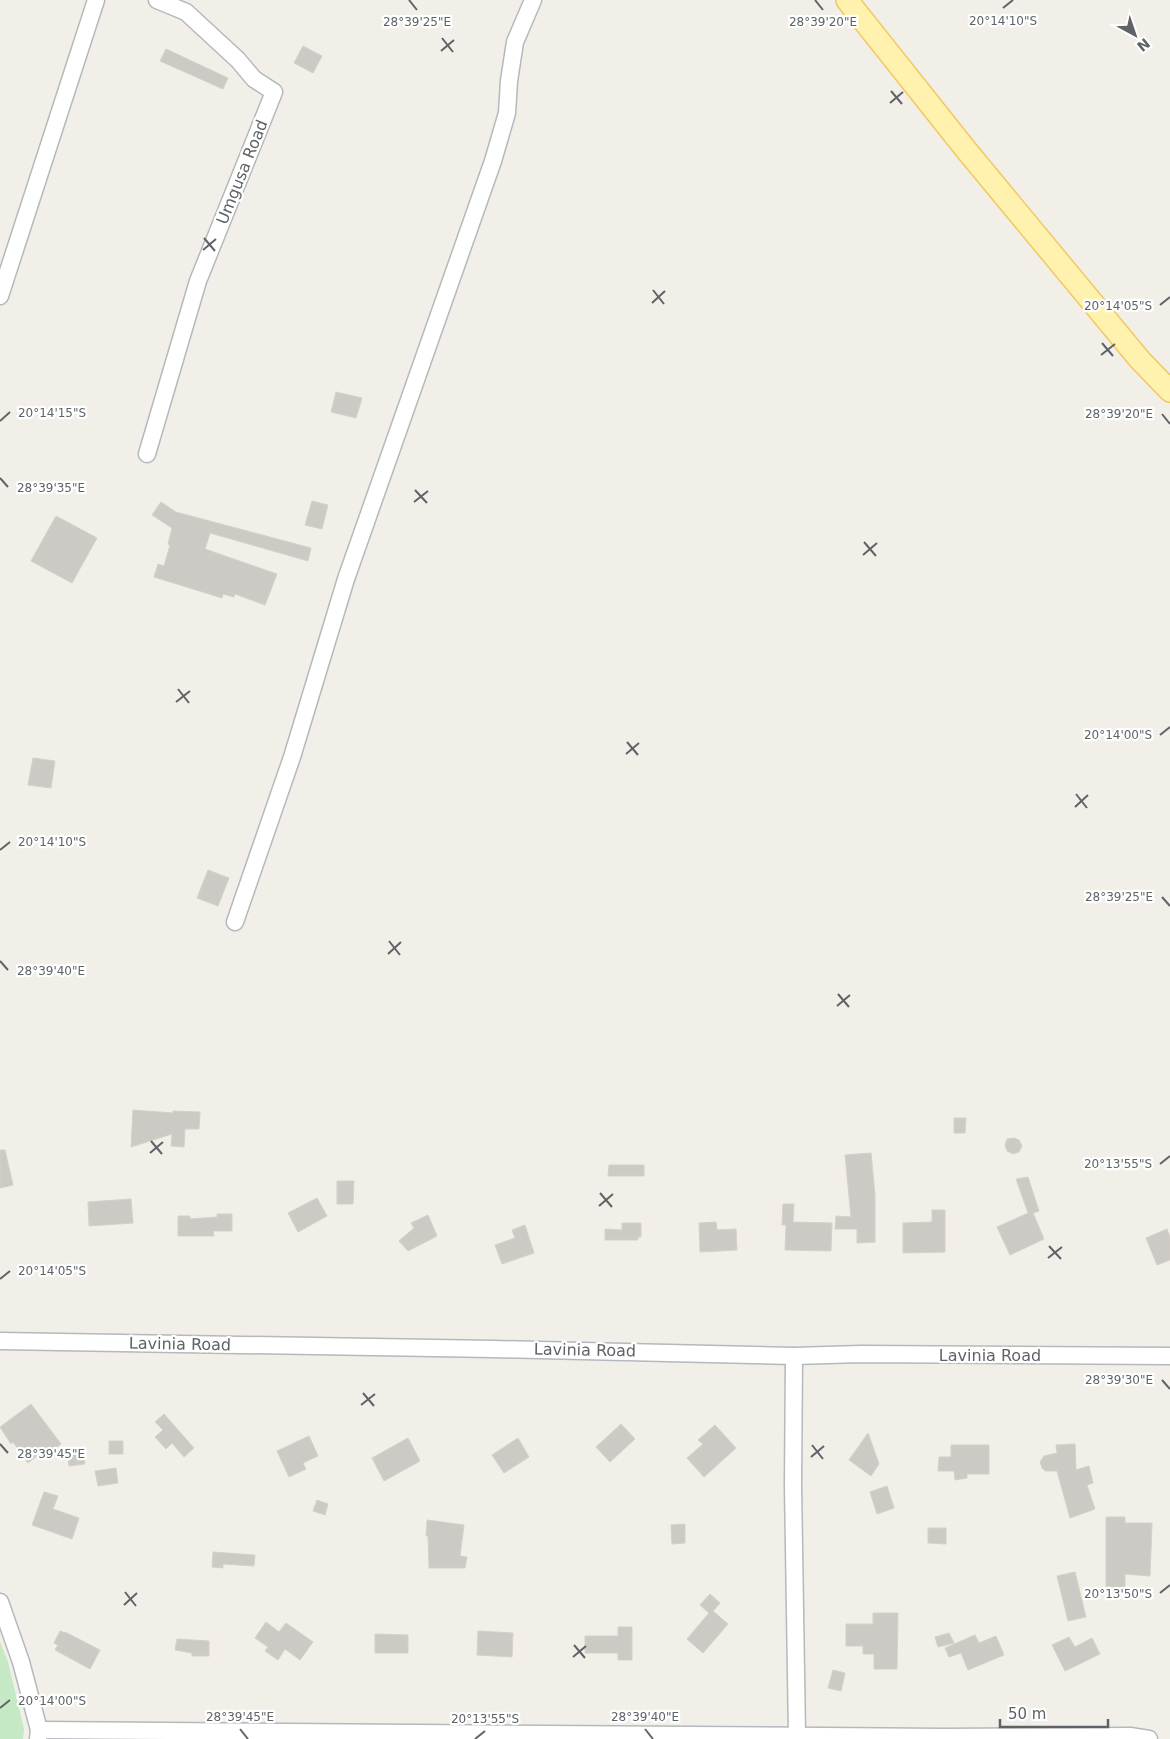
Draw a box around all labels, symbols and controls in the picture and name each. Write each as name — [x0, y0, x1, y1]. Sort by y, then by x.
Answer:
north arrow — [1110, 10, 1160, 60]
text: 20°14'10"S — [969, 14, 1037, 28]
text: 28°39'25"E — [383, 15, 451, 29]
text: 28°39'20"E — [789, 15, 857, 29]
text: N — [1134, 35, 1153, 55]
street label: Umgusa Road — [212, 117, 272, 227]
text: 20°14'05"S — [1084, 299, 1152, 313]
text: 20°14'15"S — [18, 406, 86, 420]
text: 28°39'20"E — [1085, 407, 1153, 421]
text: 28°39'35"E — [17, 481, 85, 495]
text: 20°14'00"S — [1084, 728, 1152, 742]
text: 20°14'10"S — [18, 835, 86, 849]
text: 28°39'25"E — [1085, 890, 1153, 904]
text: 28°39'40"E — [17, 964, 85, 978]
text: 20°13'55"S — [1084, 1157, 1152, 1171]
text: 20°14'05"S — [18, 1264, 86, 1278]
street label: Lavinia Road — [129, 1334, 231, 1354]
street label: Lavinia Road — [534, 1340, 636, 1360]
street label: Lavinia Road — [939, 1346, 1041, 1365]
text: 28°39'30"E — [1085, 1373, 1153, 1387]
text: 28°39'45"E — [17, 1447, 85, 1461]
text: 20°13'50"S — [1084, 1587, 1152, 1601]
text: 20°14'00"S — [18, 1694, 86, 1708]
scale bar — [1000, 1696, 1108, 1728]
text: 50 m — [1008, 1705, 1046, 1723]
text: 28°39'45"E — [206, 1710, 274, 1724]
text: 28°39'40"E — [611, 1710, 679, 1724]
text: 20°13'55"S — [451, 1712, 519, 1726]

